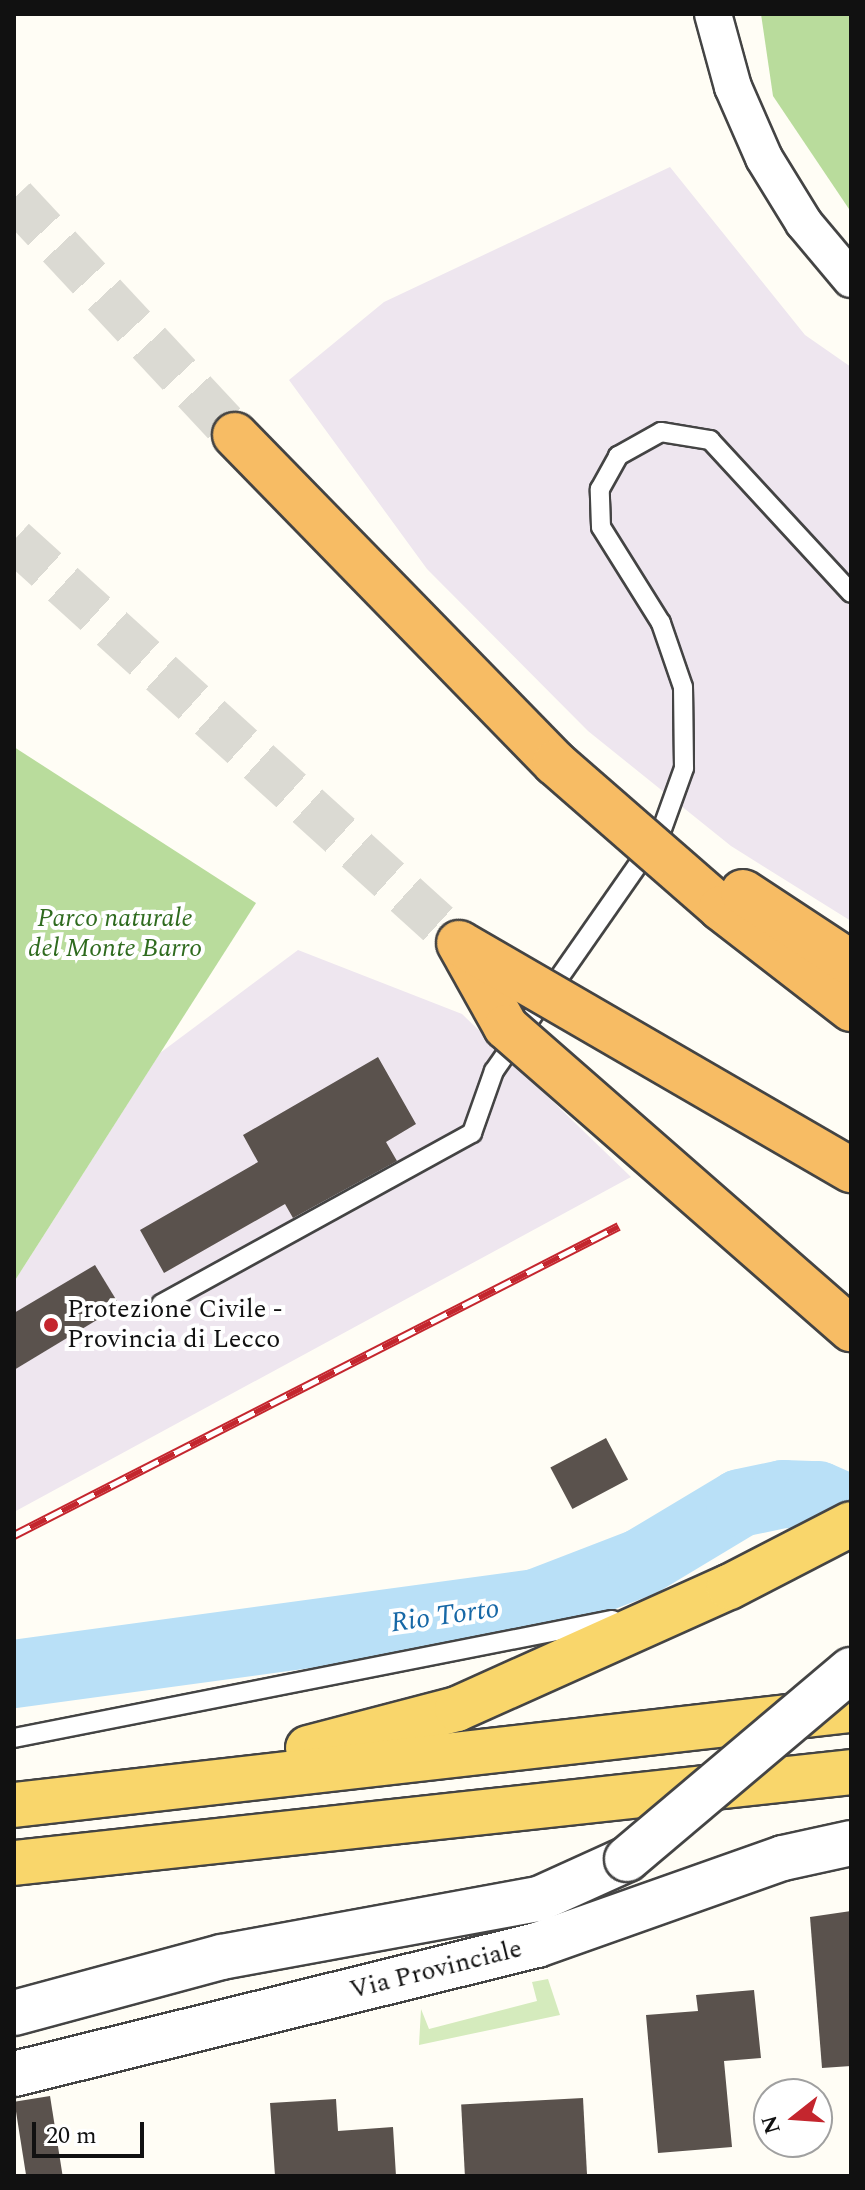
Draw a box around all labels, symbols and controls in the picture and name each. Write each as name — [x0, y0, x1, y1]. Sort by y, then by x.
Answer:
park label: Parco naturale del Monte Barro — [28, 903, 202, 964]
place label: Protezione Civile - Provincia di Lecco — [67, 1294, 283, 1356]
marker: Protezione Civile - Provincia di Lecco — [42, 1316, 60, 1334]
water label: Rio Torto — [388, 1592, 502, 1640]
street label: Via Provinciale — [347, 1934, 525, 2006]
north arrow — [753, 2078, 833, 2158]
scale bar — [36, 2106, 148, 2156]
text: N — [753, 2111, 790, 2138]
text: 20 m — [46, 2118, 97, 2154]

